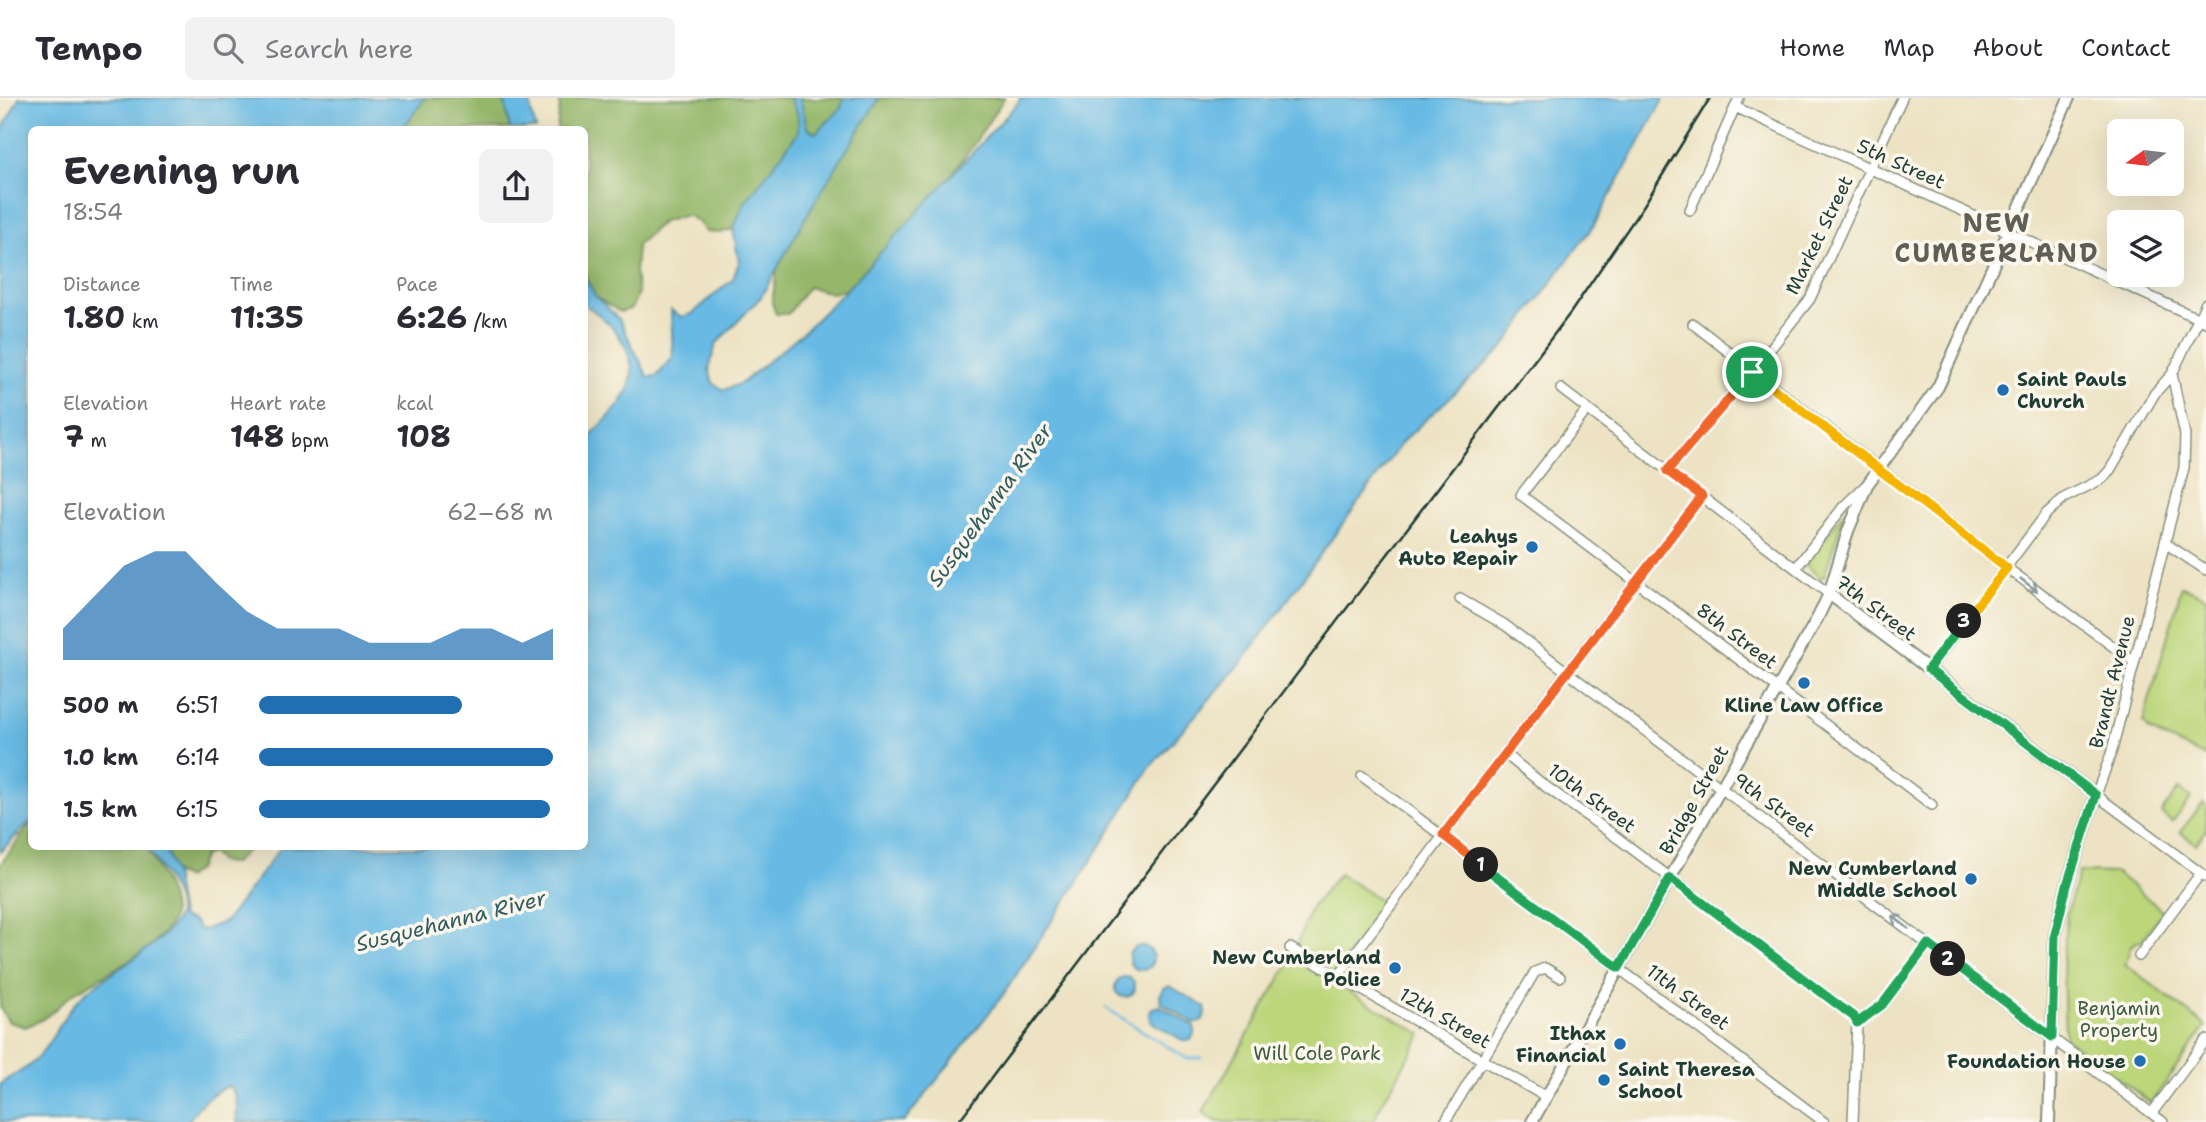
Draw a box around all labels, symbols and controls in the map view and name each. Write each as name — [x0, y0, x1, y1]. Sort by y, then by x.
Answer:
search box — [185, 17, 675, 80]
text: Tempo — [35, 26, 143, 71]
icon: search — [209, 29, 247, 67]
text: Search here — [265, 31, 414, 66]
text: Home — [1779, 32, 1845, 64]
text: Map — [1883, 32, 1935, 64]
text: About — [1973, 32, 2043, 64]
text: Contact — [2081, 32, 2171, 64]
north arrow — [2107, 119, 2184, 196]
map controls — [2107, 119, 2184, 287]
street label: 5th Street — [1853, 133, 1949, 195]
text: Evening run — [63, 145, 300, 196]
button: share — [479, 149, 553, 223]
street label: Market Street — [1779, 171, 1859, 299]
text: 18:54 — [63, 197, 123, 227]
district label: NEW CUMBERLAND — [1894, 205, 2100, 270]
button: layers — [2107, 210, 2184, 287]
text: Distance — [63, 272, 141, 297]
text: Time — [230, 272, 273, 297]
text: Pace — [396, 272, 438, 297]
text: 1.80 — [63, 297, 125, 338]
text: 11:35 — [230, 297, 304, 338]
text: 6:26 — [396, 297, 467, 338]
text: km — [125, 309, 159, 334]
text: /km — [467, 309, 508, 334]
pin — [1722, 342, 1782, 402]
icon: arrive — [1733, 353, 1771, 391]
place label: Saint Pauls Church — [2017, 367, 2127, 414]
marker: Saint Pauls Church — [1995, 382, 2011, 398]
text: Elevation — [63, 391, 148, 416]
text: Heart rate — [230, 391, 326, 416]
text: kcal — [396, 391, 433, 416]
text: 7 — [63, 416, 84, 457]
text: 148 — [230, 416, 285, 457]
text: 108 — [396, 416, 451, 457]
water label: Susquehanna River — [921, 417, 1059, 592]
text: m — [84, 428, 107, 453]
text: bpm — [285, 428, 329, 453]
text: Elevation — [63, 497, 166, 527]
text: 62–68 m — [447, 497, 553, 527]
place label: Leahys Auto Repair — [1398, 524, 1518, 571]
marker: Leahys Auto Repair — [1524, 539, 1540, 555]
street label: 7th Street — [1830, 569, 1922, 647]
one-way arrow — [2019, 577, 2038, 592]
street label: 8th Street — [1691, 597, 1783, 675]
pin: 3 — [1946, 603, 1982, 638]
text: 3 — [1957, 608, 1970, 633]
street label: Brandt Avenue — [2083, 613, 2141, 751]
marker: Kline Law Office — [1796, 675, 1812, 691]
text: 500 m — [63, 690, 138, 720]
text: 6:51 — [175, 690, 219, 720]
place label: Kline Law Office — [1725, 693, 1883, 718]
street label: Bridge Street — [1654, 741, 1734, 859]
text: 1.0 km — [63, 742, 138, 772]
text: 6:14 — [175, 742, 220, 772]
street label: 10th Street — [1543, 758, 1641, 838]
street label: 9th Street — [1728, 767, 1820, 843]
text: 1.5 km — [63, 794, 137, 824]
text: 6:15 — [175, 794, 218, 824]
pin: 1 — [1464, 848, 1498, 882]
text: 1 — [1476, 852, 1485, 877]
place label: New Cumberland Middle School — [1788, 856, 1957, 903]
marker: New Cumberland Middle School — [1963, 871, 1979, 887]
water label: Susquehanna River — [353, 884, 550, 958]
one-way arrow — [1891, 915, 1910, 930]
pin: 2 — [1930, 942, 1966, 976]
place label: New Cumberland Police — [1212, 945, 1381, 992]
text: 2 — [1941, 946, 1954, 971]
street label: 11th Street — [1641, 958, 1735, 1036]
marker: New Cumberland Police — [1387, 960, 1403, 976]
street label: 12th Street — [1395, 982, 1495, 1054]
park label: Benjamin Property — [2078, 996, 2160, 1043]
place label: Ithax Financial — [1516, 1021, 1606, 1068]
marker: Ithax Financial — [1612, 1036, 1628, 1052]
park label: Will Cole Park — [1253, 1041, 1381, 1066]
place label: Foundation House — [1947, 1049, 2126, 1074]
marker: Foundation House — [2132, 1053, 2148, 1069]
place label: Saint Theresa School — [1618, 1057, 1755, 1104]
marker: Saint Theresa School — [1596, 1072, 1612, 1088]

